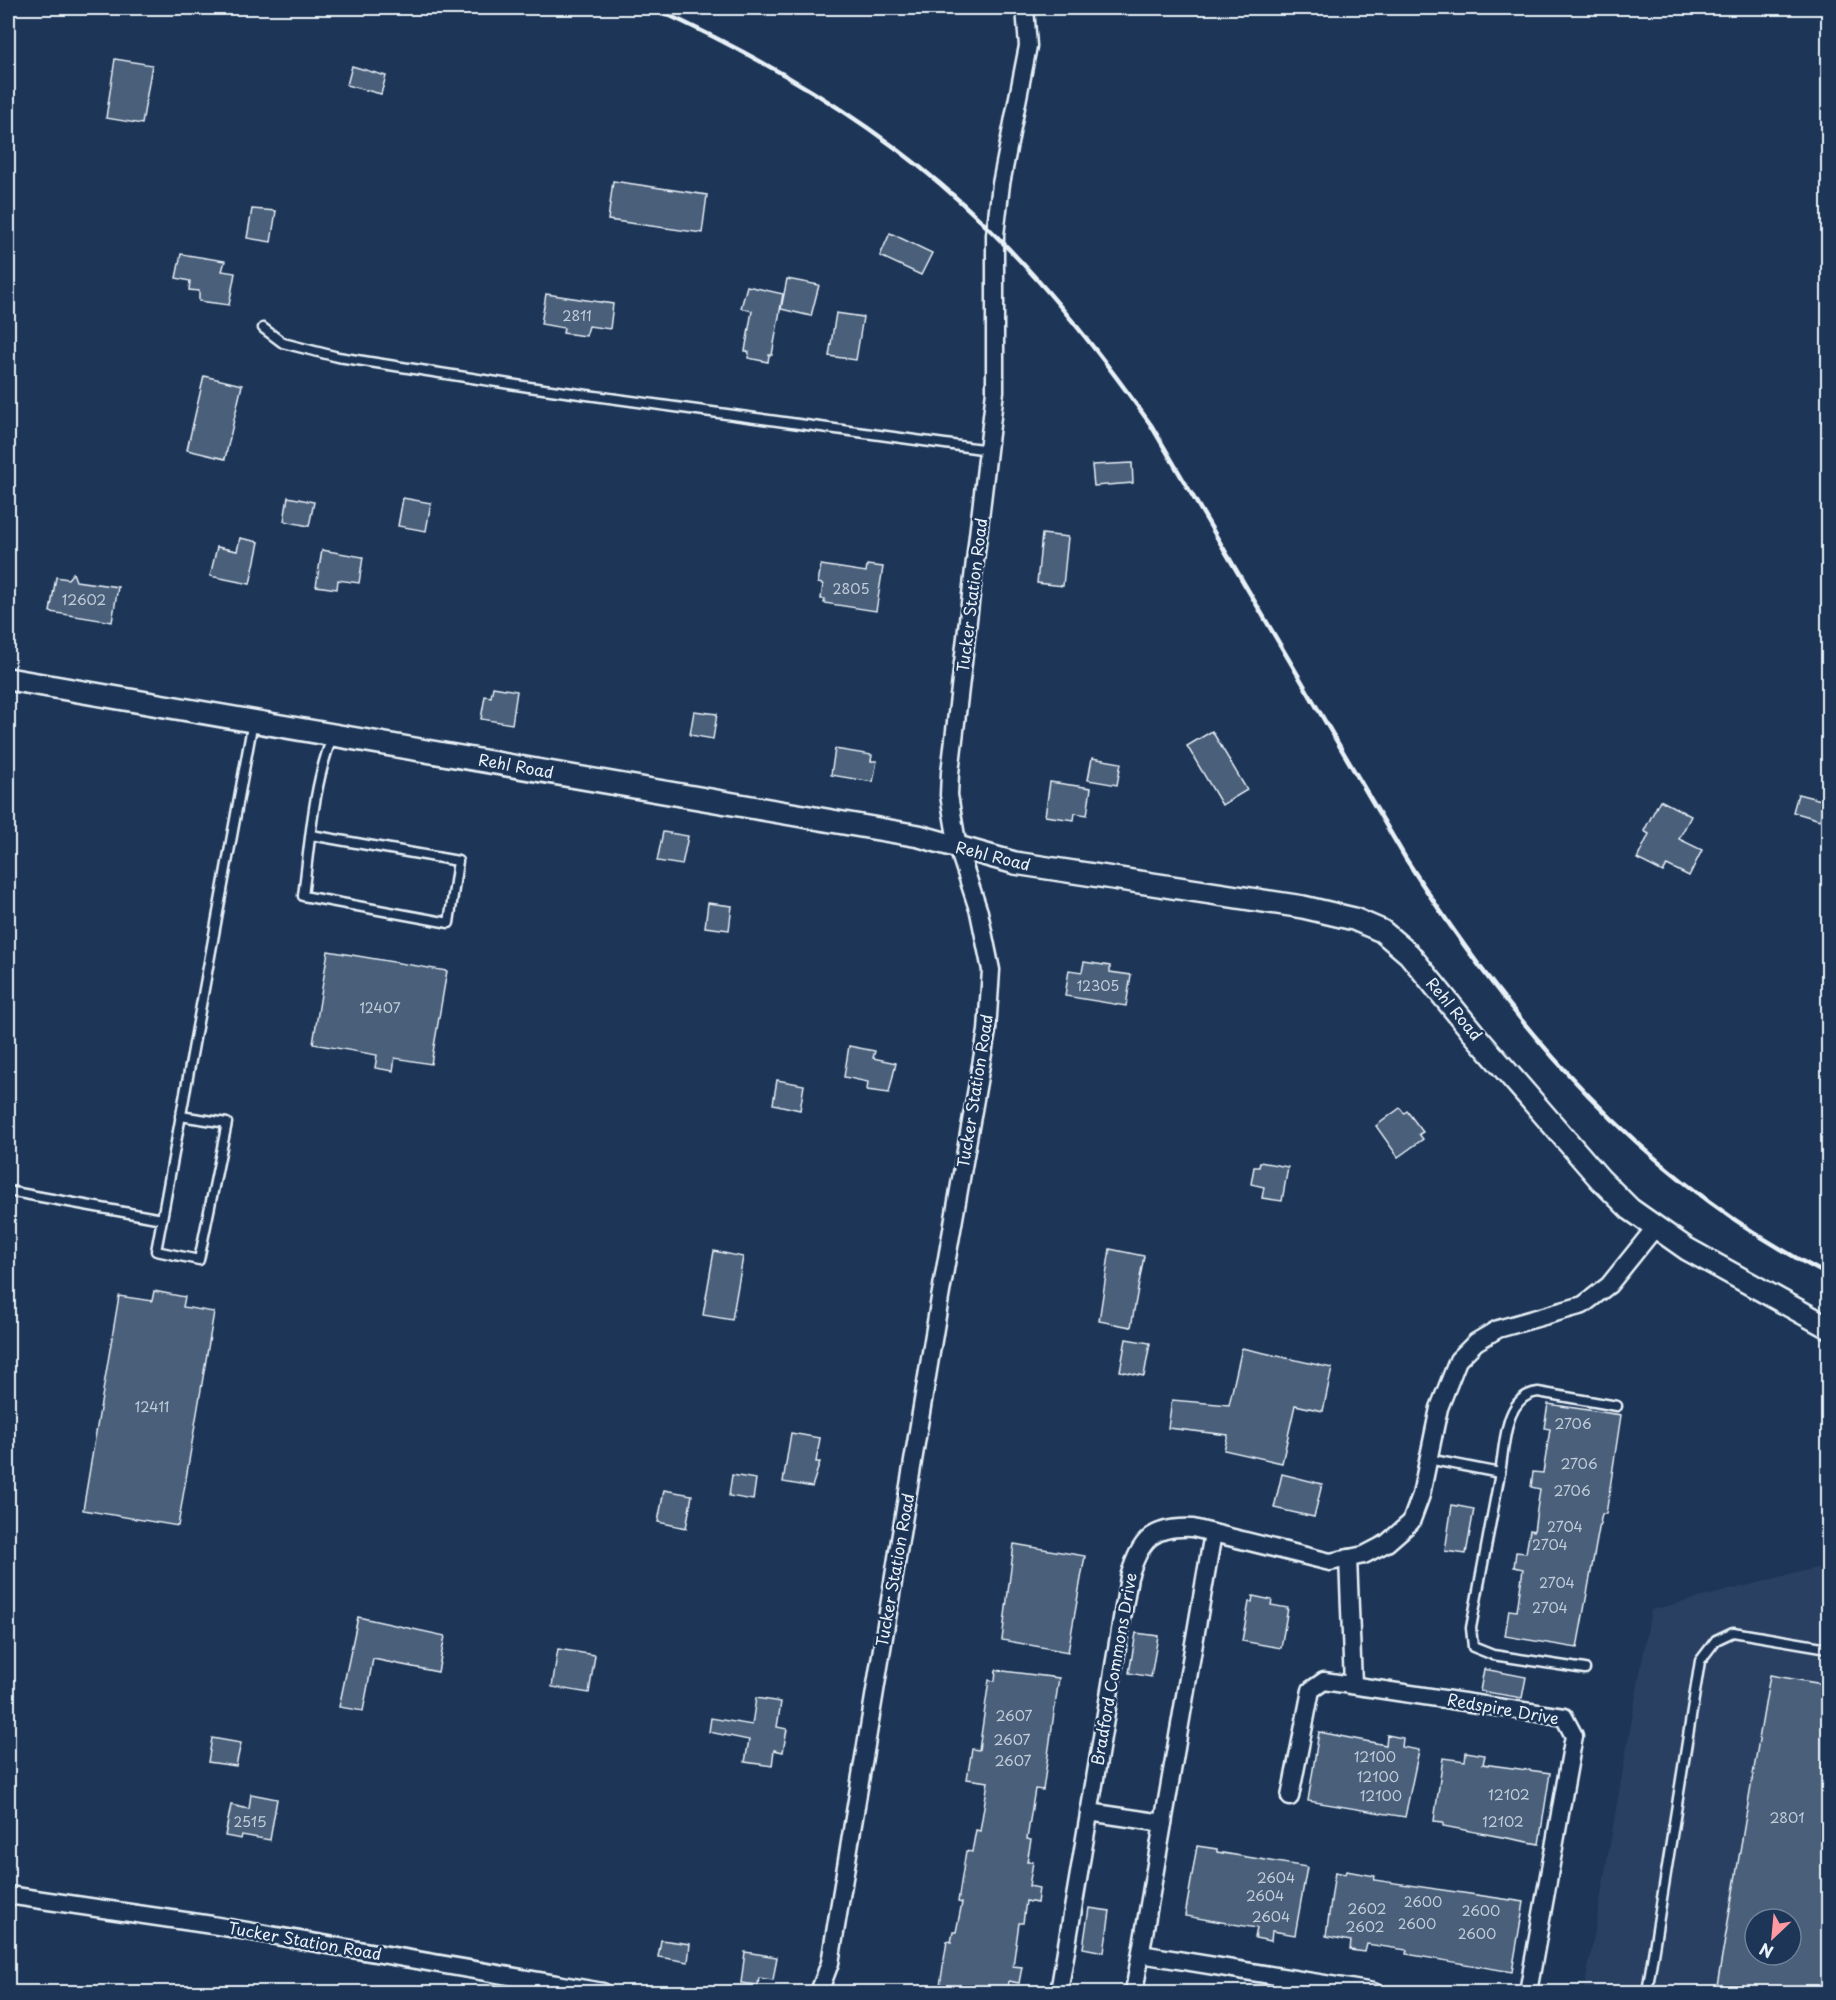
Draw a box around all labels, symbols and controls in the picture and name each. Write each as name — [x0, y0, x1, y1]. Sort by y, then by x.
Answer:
house number: 2811 — [562, 305, 592, 326]
street label: Tucker Station Road — [950, 516, 992, 673]
house number: 2805 — [833, 578, 869, 599]
house number: 12602 — [62, 589, 106, 610]
street label: Rehl Road — [477, 747, 556, 783]
street label: Rehl Road — [953, 834, 1033, 876]
street label: Rehl Road — [1421, 971, 1488, 1045]
house number: 12305 — [1077, 975, 1119, 996]
house number: 12407 — [359, 997, 401, 1018]
street label: Tucker Station Road — [950, 1012, 998, 1169]
house number: 12411 — [135, 1396, 169, 1417]
house number: 2706 — [1554, 1413, 1592, 1434]
house number: 2706 — [1560, 1453, 1598, 1474]
house number: 2706 — [1553, 1480, 1591, 1501]
street label: Tucker Station Road — [869, 1491, 919, 1648]
house number: 2704 — [1547, 1516, 1583, 1537]
house number: 2704 — [1532, 1534, 1568, 1555]
street label: Bradford Commons Drive — [1084, 1570, 1142, 1767]
house number: 2704 — [1539, 1572, 1575, 1593]
house number: 2704 — [1532, 1597, 1568, 1618]
street label: Redspire Drive — [1445, 1686, 1561, 1730]
house number: 2607 — [995, 1705, 1033, 1726]
house number: 2607 — [993, 1729, 1031, 1750]
house number: 12100 — [1354, 1746, 1396, 1767]
house number: 2607 — [994, 1750, 1032, 1771]
house number: 12100 — [1357, 1766, 1399, 1787]
house number: 12102 — [1488, 1784, 1530, 1805]
house number: 12100 — [1360, 1785, 1402, 1806]
house number: 2801 — [1769, 1807, 1805, 1828]
house number: 2515 — [233, 1811, 267, 1832]
house number: 12102 — [1482, 1811, 1524, 1832]
house number: 2604 — [1257, 1867, 1295, 1888]
house number: 2604 — [1246, 1885, 1284, 1906]
house number: 2600 — [1404, 1891, 1442, 1912]
house number: 2602 — [1348, 1898, 1387, 1919]
house number: 2600 — [1462, 1900, 1500, 1921]
house number: 2604 — [1252, 1906, 1290, 1927]
north arrow — [1743, 1907, 1803, 1967]
house number: 2600 — [1398, 1913, 1436, 1934]
street label: Tucker Station Road — [227, 1915, 384, 1965]
house number: 2602 — [1346, 1916, 1385, 1937]
house number: 2600 — [1458, 1923, 1496, 1944]
text: N — [1755, 1938, 1777, 1965]

